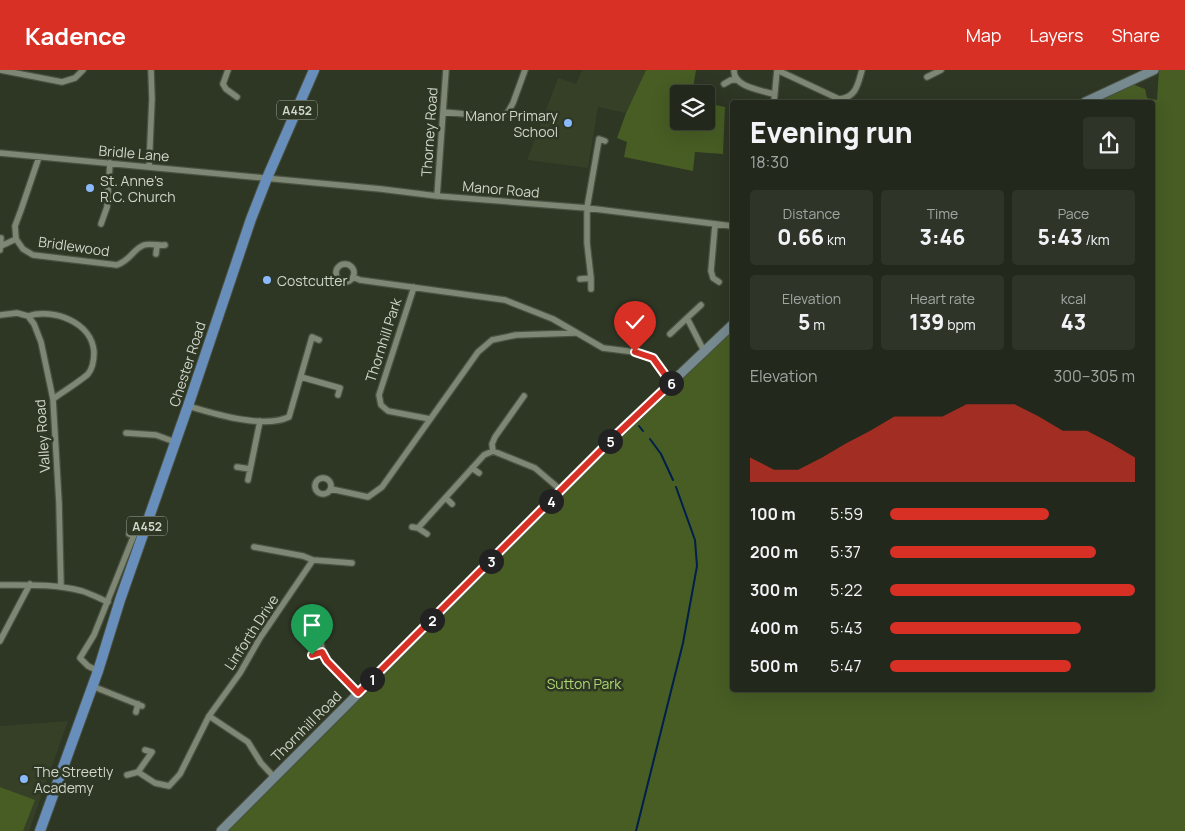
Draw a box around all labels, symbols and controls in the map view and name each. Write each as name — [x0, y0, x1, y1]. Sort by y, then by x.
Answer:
text: Kadence — [25, 19, 126, 52]
text: Map — [966, 23, 1001, 47]
text: Layers — [1029, 23, 1083, 47]
text: Share — [1111, 23, 1160, 47]
map controls — [670, 85, 715, 130]
button: layers — [670, 85, 715, 130]
street label: Thorney Road — [416, 87, 442, 177]
road number: A452 — [277, 100, 317, 120]
place label: Manor Primary School — [465, 106, 559, 141]
text: Evening run — [750, 113, 913, 151]
marker: Manor Primary School — [562, 117, 574, 129]
button: share — [1083, 117, 1135, 169]
street label: Bridle Lane — [98, 140, 170, 166]
text: 18:30 — [750, 151, 789, 173]
place label: St. Anne's R.C. Church — [100, 171, 176, 206]
street label: Manor Road — [462, 176, 540, 202]
marker: St. Anne's R.C. Church — [84, 182, 96, 194]
text: Distance — [783, 204, 840, 223]
text: Time — [927, 204, 958, 223]
text: Pace — [1058, 204, 1089, 223]
text: 0.66 — [777, 223, 824, 251]
text: 3:46 — [920, 223, 965, 251]
text: 5:43 — [1037, 223, 1083, 251]
text: km — [824, 230, 846, 249]
text: /km — [1083, 230, 1110, 249]
street label: Bridlewood — [37, 232, 111, 260]
place label: Costcutter — [277, 271, 348, 290]
marker: Costcutter — [261, 274, 273, 286]
text: Elevation — [782, 289, 841, 308]
text: Heart rate — [910, 289, 975, 308]
text: kcal — [1061, 289, 1086, 308]
street label: Thornhill Park — [361, 295, 406, 384]
pin — [614, 301, 656, 352]
icon: check — [621, 308, 649, 336]
text: 5 — [798, 308, 810, 336]
text: 139 — [909, 308, 944, 336]
text: 43 — [1061, 308, 1086, 336]
text: m — [810, 315, 825, 334]
text: bpm — [944, 315, 976, 334]
street label: Chester Road — [164, 319, 210, 409]
text: Elevation — [750, 365, 818, 387]
text: 300–305 m — [1053, 365, 1135, 387]
pin: 6 — [658, 370, 684, 396]
text: 6 — [667, 374, 676, 393]
street label: Valley Road — [30, 399, 54, 473]
pin: 5 — [598, 428, 622, 454]
text: 5 — [606, 432, 615, 451]
pin: 4 — [538, 488, 564, 514]
text: 4 — [547, 492, 556, 511]
text: 100 m — [750, 503, 796, 525]
text: 5:59 — [830, 503, 863, 525]
road number: A452 — [127, 516, 167, 536]
text: 200 m — [750, 541, 798, 563]
text: 5:37 — [830, 541, 861, 563]
pin: 3 — [478, 548, 504, 574]
text: 3 — [487, 552, 496, 571]
text: 300 m — [750, 579, 798, 601]
text: 5:22 — [830, 579, 862, 601]
street label: Linforth Drive — [220, 591, 282, 673]
pin — [291, 604, 333, 655]
pin: 2 — [420, 608, 444, 632]
icon: arrive — [298, 611, 326, 639]
text: 2 — [428, 611, 437, 630]
text: 400 m — [750, 617, 798, 639]
text: 5:43 — [830, 617, 862, 639]
text: 500 m — [750, 655, 798, 677]
text: 5:47 — [830, 655, 862, 677]
pin: 1 — [360, 666, 384, 692]
text: 1 — [369, 670, 376, 689]
park label: Sutton Park — [547, 674, 622, 693]
street label: Thornhill Road — [267, 687, 345, 765]
place label: The Streetly Academy — [34, 762, 114, 797]
marker: The Streetly Academy — [18, 773, 30, 785]

